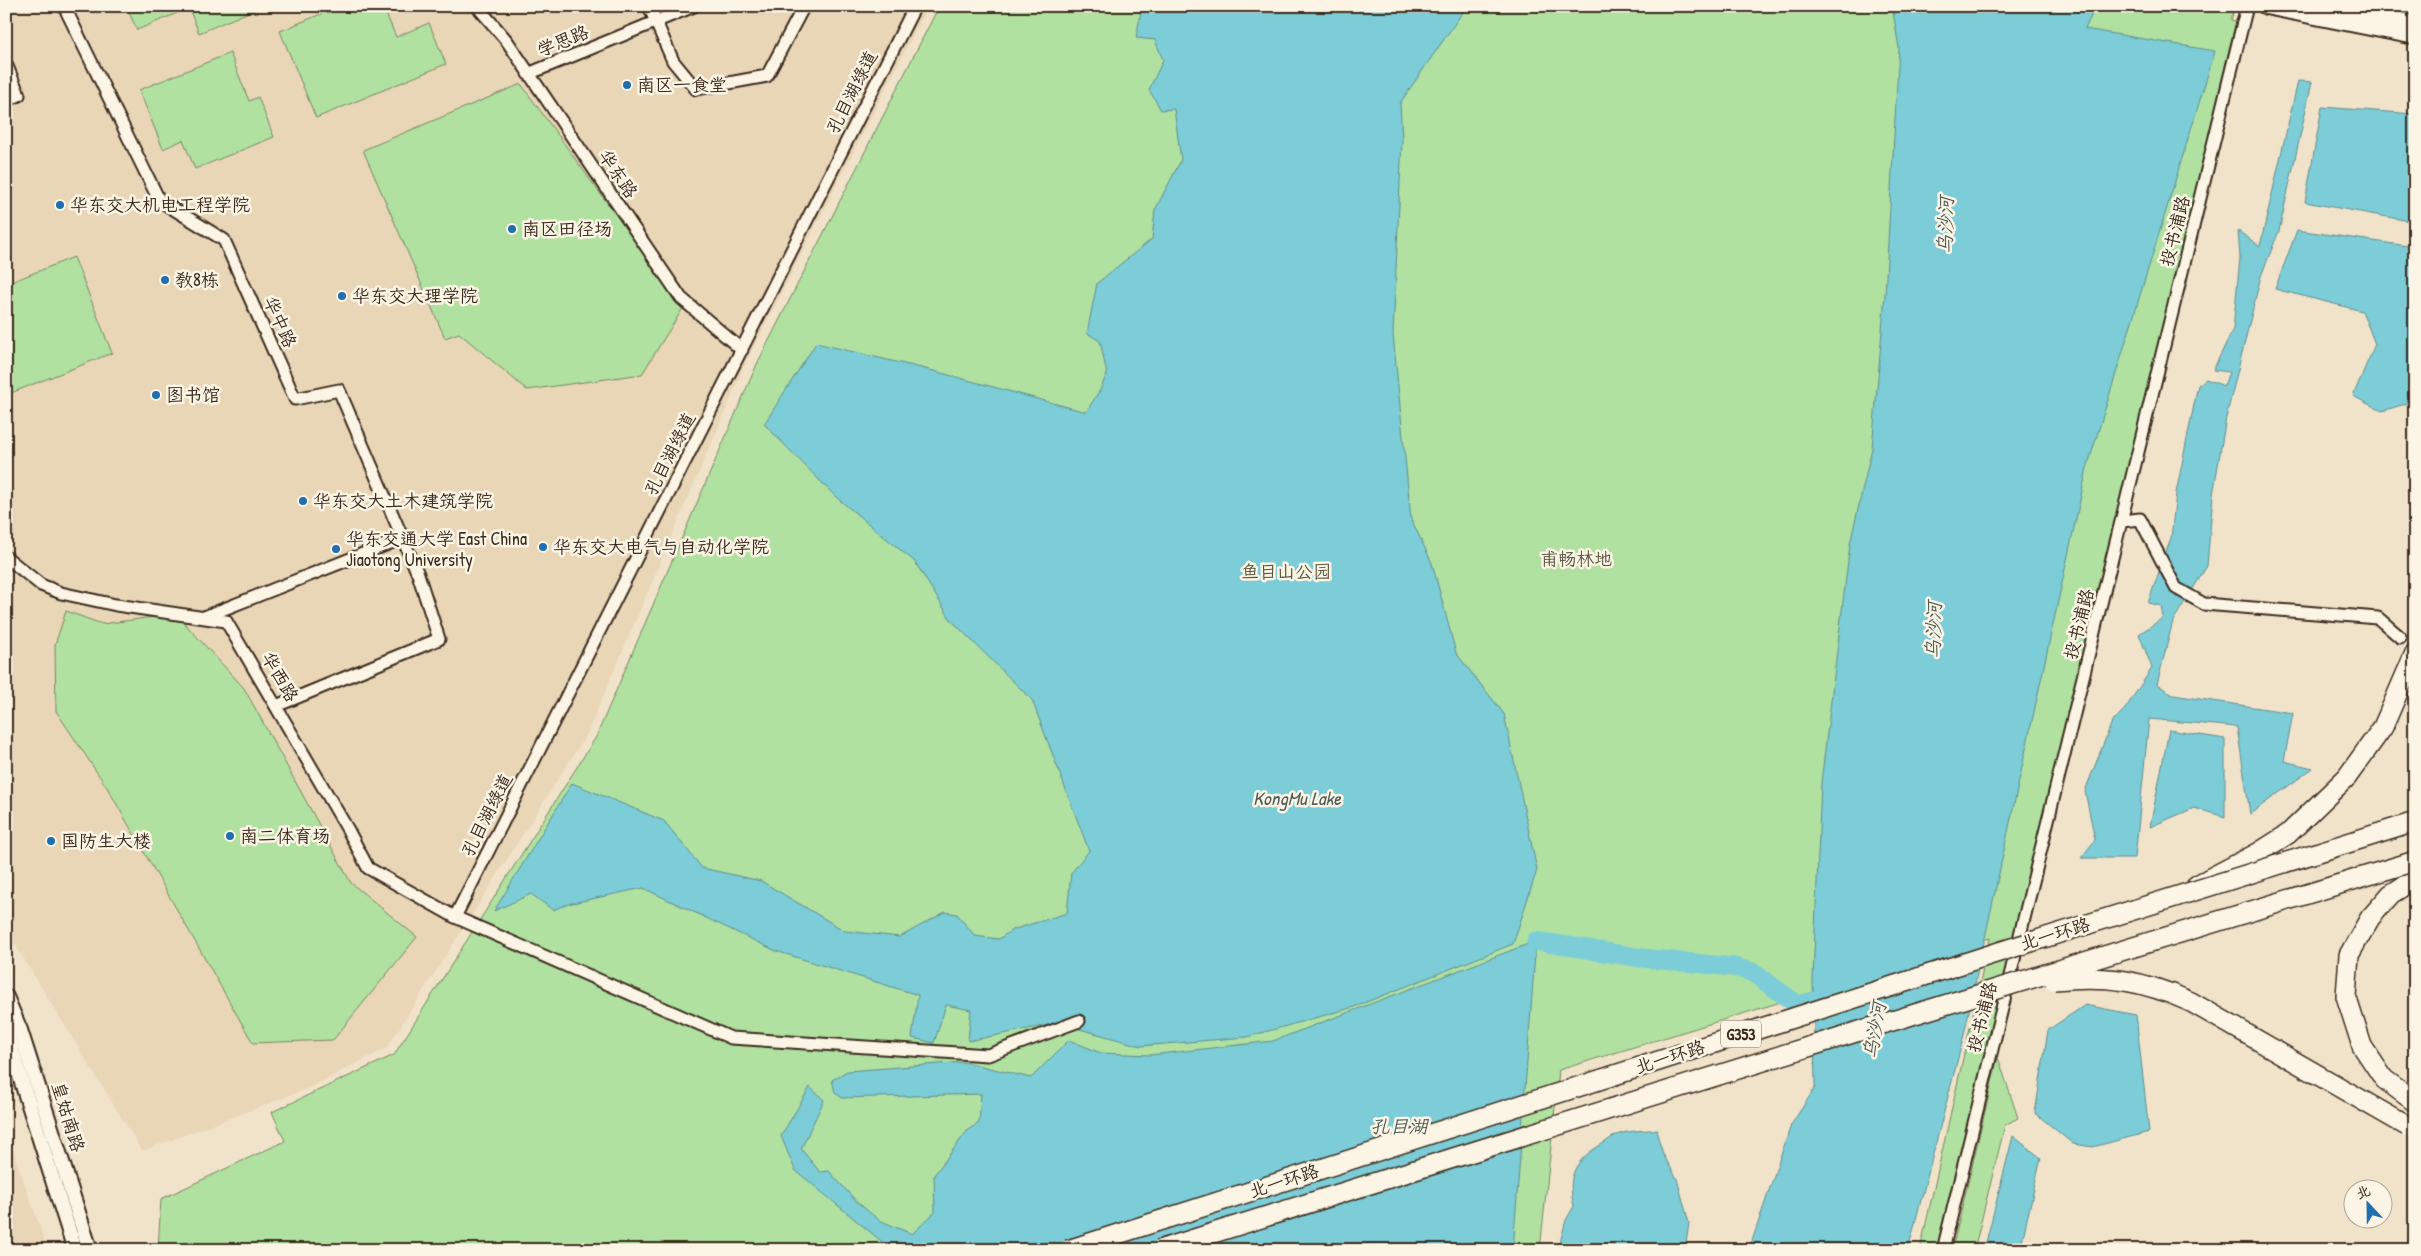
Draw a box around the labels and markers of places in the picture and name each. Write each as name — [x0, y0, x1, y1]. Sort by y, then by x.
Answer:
place label: 南区一食堂 — [637, 72, 727, 97]
marker: 南区一食堂 — [621, 79, 633, 91]
place label: 华东交大机电工程学院 — [70, 192, 250, 217]
marker: 华东交大机电工程学院 — [54, 199, 66, 211]
place label: 南区田径场 — [522, 216, 612, 241]
marker: 南区田径场 — [506, 223, 518, 235]
place label: 教8栋 — [175, 267, 219, 292]
marker: 教8栋 — [159, 274, 171, 286]
place label: 华东交大理学院 — [352, 283, 478, 308]
marker: 华东交大理学院 — [336, 290, 348, 302]
place label: 图书馆 — [166, 382, 220, 407]
marker: 图书馆 — [150, 389, 162, 401]
place label: 华东交大土木建筑学院 — [313, 488, 493, 513]
marker: 华东交大土木建筑学院 — [297, 495, 309, 507]
place label: 华东交通大学 East China Jiaotong University — [346, 526, 527, 572]
place label: 华东交大电气与自动化学院 — [553, 534, 769, 559]
marker: 华东交大电气与自动化学院 — [537, 541, 549, 553]
marker: 华东交通大学 East China Jiaotong University — [330, 543, 342, 555]
place label: 南二体育场 — [240, 823, 330, 848]
place label: 国防生大楼 — [61, 828, 151, 853]
marker: 南二体育场 — [224, 830, 236, 842]
marker: 国防生大楼 — [45, 835, 57, 847]

